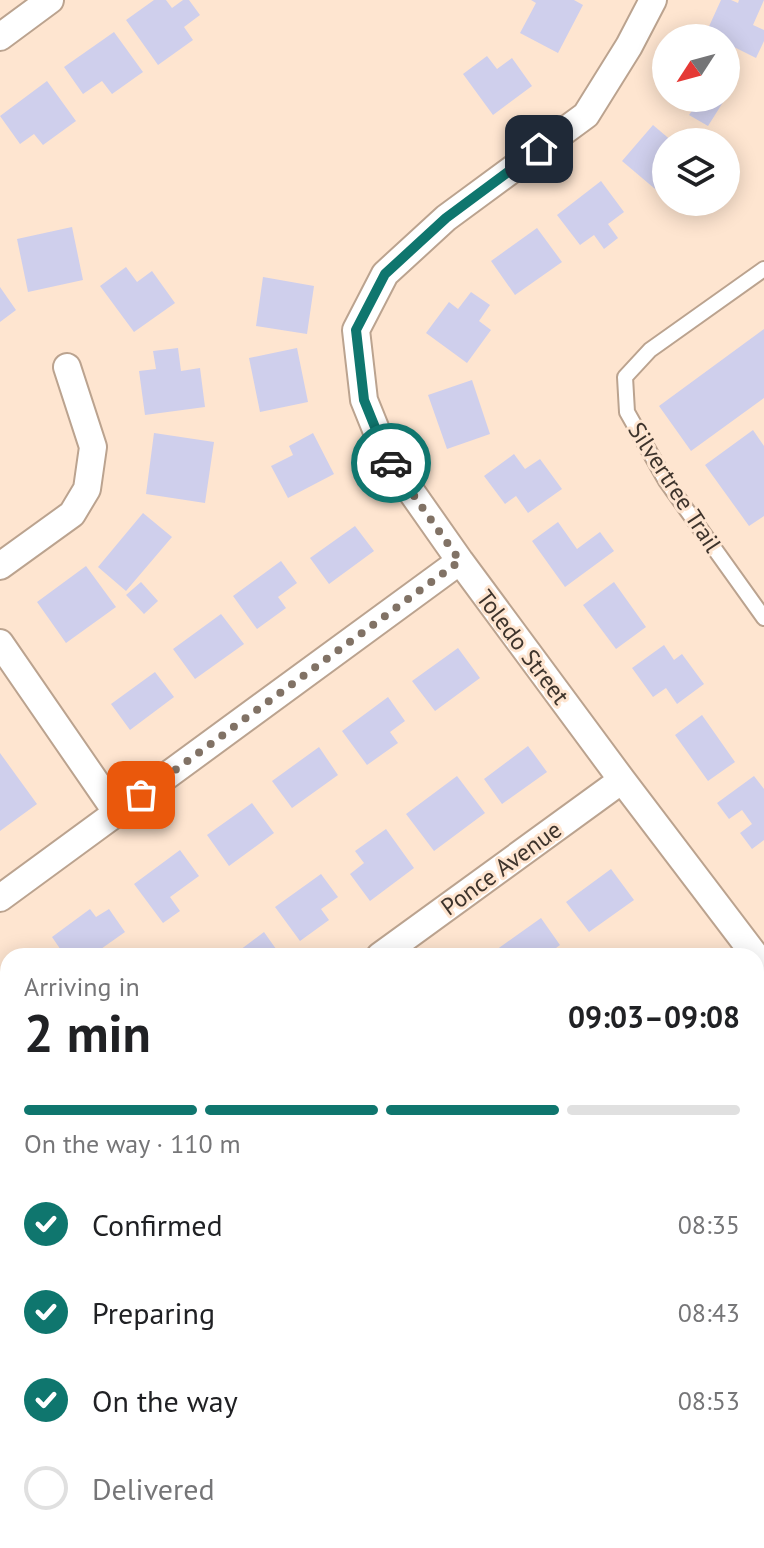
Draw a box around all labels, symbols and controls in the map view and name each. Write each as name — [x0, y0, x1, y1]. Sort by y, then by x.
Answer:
north arrow — [652, 24, 740, 112]
map controls — [652, 24, 740, 216]
pin — [505, 115, 573, 183]
icon: home — [517, 127, 561, 171]
button: layers — [652, 128, 740, 216]
street label: Silvertree Trail — [621, 416, 729, 558]
courier — [351, 423, 431, 503]
icon: car — [369, 441, 413, 485]
street label: Toledo Street — [470, 583, 576, 711]
pin — [107, 761, 175, 829]
icon: bag — [119, 773, 163, 817]
street label: Ponce Avenue — [435, 814, 567, 922]
text: Arriving in — [24, 970, 140, 1003]
text: 09:03–09:08 — [568, 997, 740, 1036]
text: 2 min — [24, 999, 151, 1066]
text: On the way · 110 m — [24, 1127, 241, 1160]
icon: check — [24, 1202, 68, 1246]
text: Confirmed — [92, 1205, 223, 1244]
text: 08:35 — [678, 1208, 740, 1241]
icon: check — [24, 1290, 68, 1334]
text: Preparing — [92, 1293, 215, 1332]
text: 08:43 — [678, 1296, 740, 1329]
icon: check — [24, 1378, 68, 1422]
text: On the way — [92, 1381, 238, 1420]
text: 08:53 — [678, 1384, 740, 1417]
text: Delivered — [92, 1469, 215, 1508]

